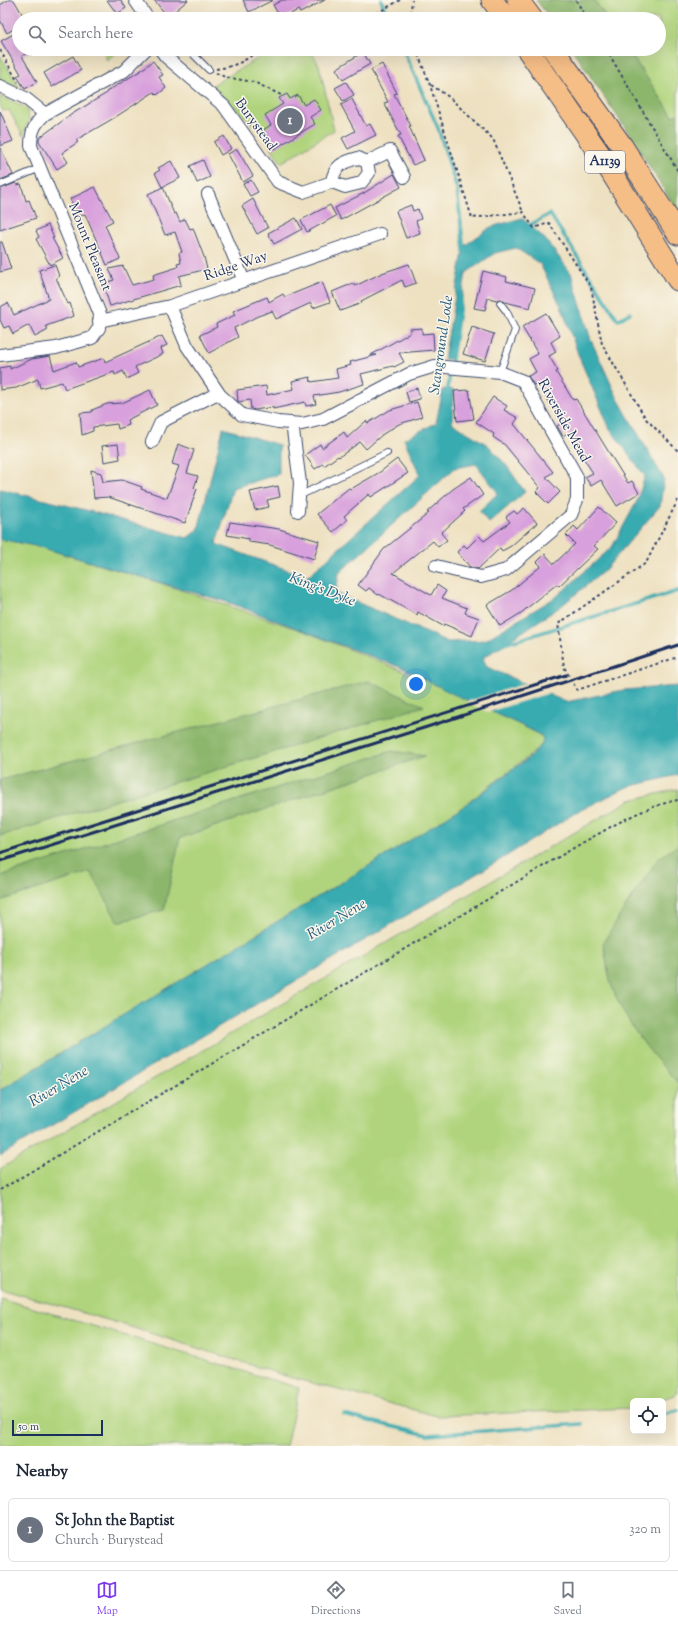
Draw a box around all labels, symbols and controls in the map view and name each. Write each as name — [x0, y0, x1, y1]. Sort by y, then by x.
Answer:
search box — [12, 12, 666, 56]
icon: search — [26, 23, 48, 45]
text: Search here — [58, 24, 133, 45]
street label: Burystead — [229, 95, 281, 155]
pin: 1 — [277, 106, 303, 136]
road number: A1139 — [585, 151, 625, 173]
street label: Mount Pleasant — [62, 200, 116, 294]
street label: Ridge Way — [202, 247, 270, 287]
water label: Stanground Lode — [425, 294, 459, 396]
street label: Riverside Mead — [532, 376, 594, 466]
water label: King's Dyke — [286, 568, 358, 612]
your location — [406, 674, 426, 694]
water label: River Nene — [304, 894, 370, 946]
water label: River Nene — [26, 1061, 92, 1113]
map controls — [630, 1398, 666, 1434]
button: locate — [630, 1398, 666, 1434]
scale bar — [12, 1418, 103, 1437]
text: 50 m — [18, 1419, 39, 1435]
text: Nearby — [16, 1460, 68, 1484]
text: St John the Baptist — [55, 1511, 174, 1532]
text: 1 — [28, 1521, 32, 1539]
text: 320 m — [629, 1521, 661, 1539]
text: Church · Burystead — [55, 1532, 163, 1550]
tab: Map — [96, 1579, 118, 1619]
tab: Directions — [311, 1579, 361, 1619]
tab: Saved — [553, 1579, 582, 1619]

